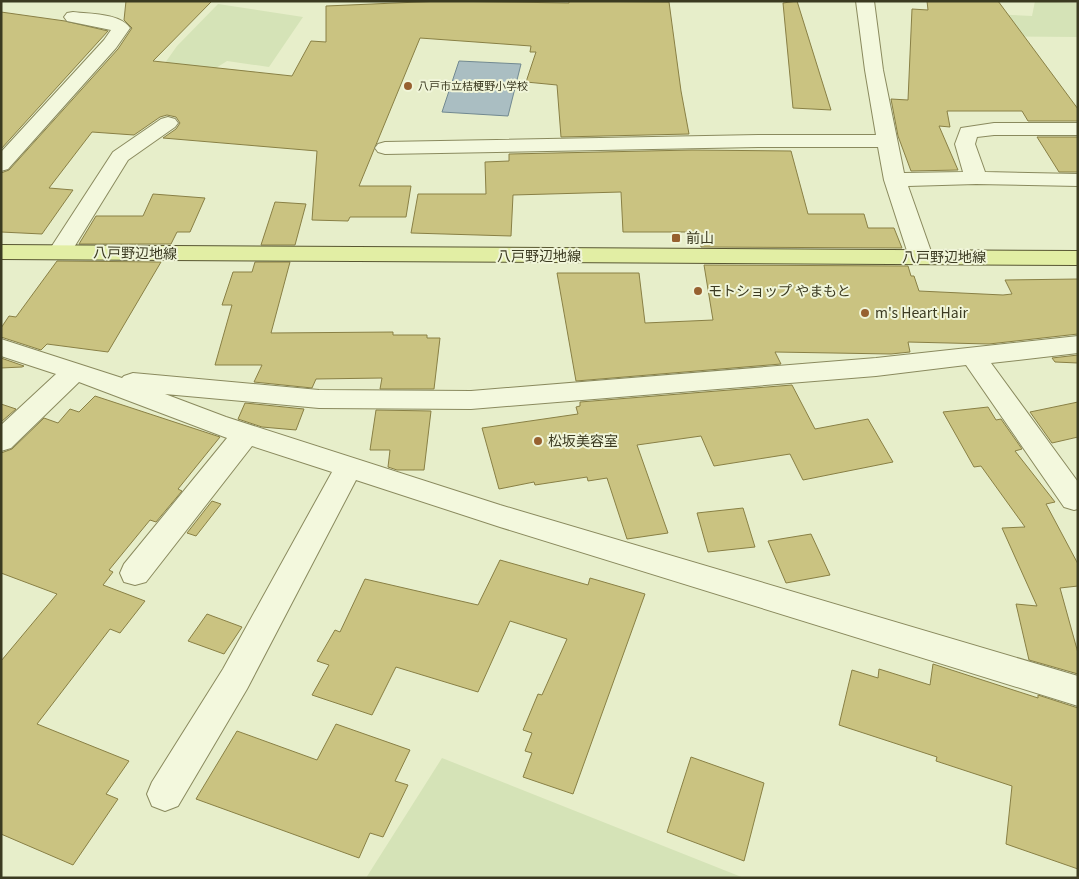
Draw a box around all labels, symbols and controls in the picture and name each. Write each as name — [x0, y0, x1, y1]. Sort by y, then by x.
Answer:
place label: 八戸市立桔梗野小学校 — [418, 77, 528, 93]
marker: 八戸市立桔梗野小学校 — [402, 80, 414, 92]
place label: 前山 — [686, 227, 714, 247]
marker: 前山 — [670, 232, 682, 244]
street label: 八戸野辺地線 — [93, 241, 177, 263]
street label: 八戸野辺地線 — [497, 245, 581, 265]
street label: 八戸野辺地線 — [902, 246, 986, 266]
place label: モトショップ やまもと — [708, 280, 851, 300]
marker: モトショップ やまもと — [692, 285, 704, 297]
place label: m's Heart Hair — [875, 302, 969, 322]
marker: m's Heart Hair — [859, 307, 871, 319]
place label: 松坂美容室 — [548, 430, 618, 450]
marker: 松坂美容室 — [532, 435, 544, 447]

